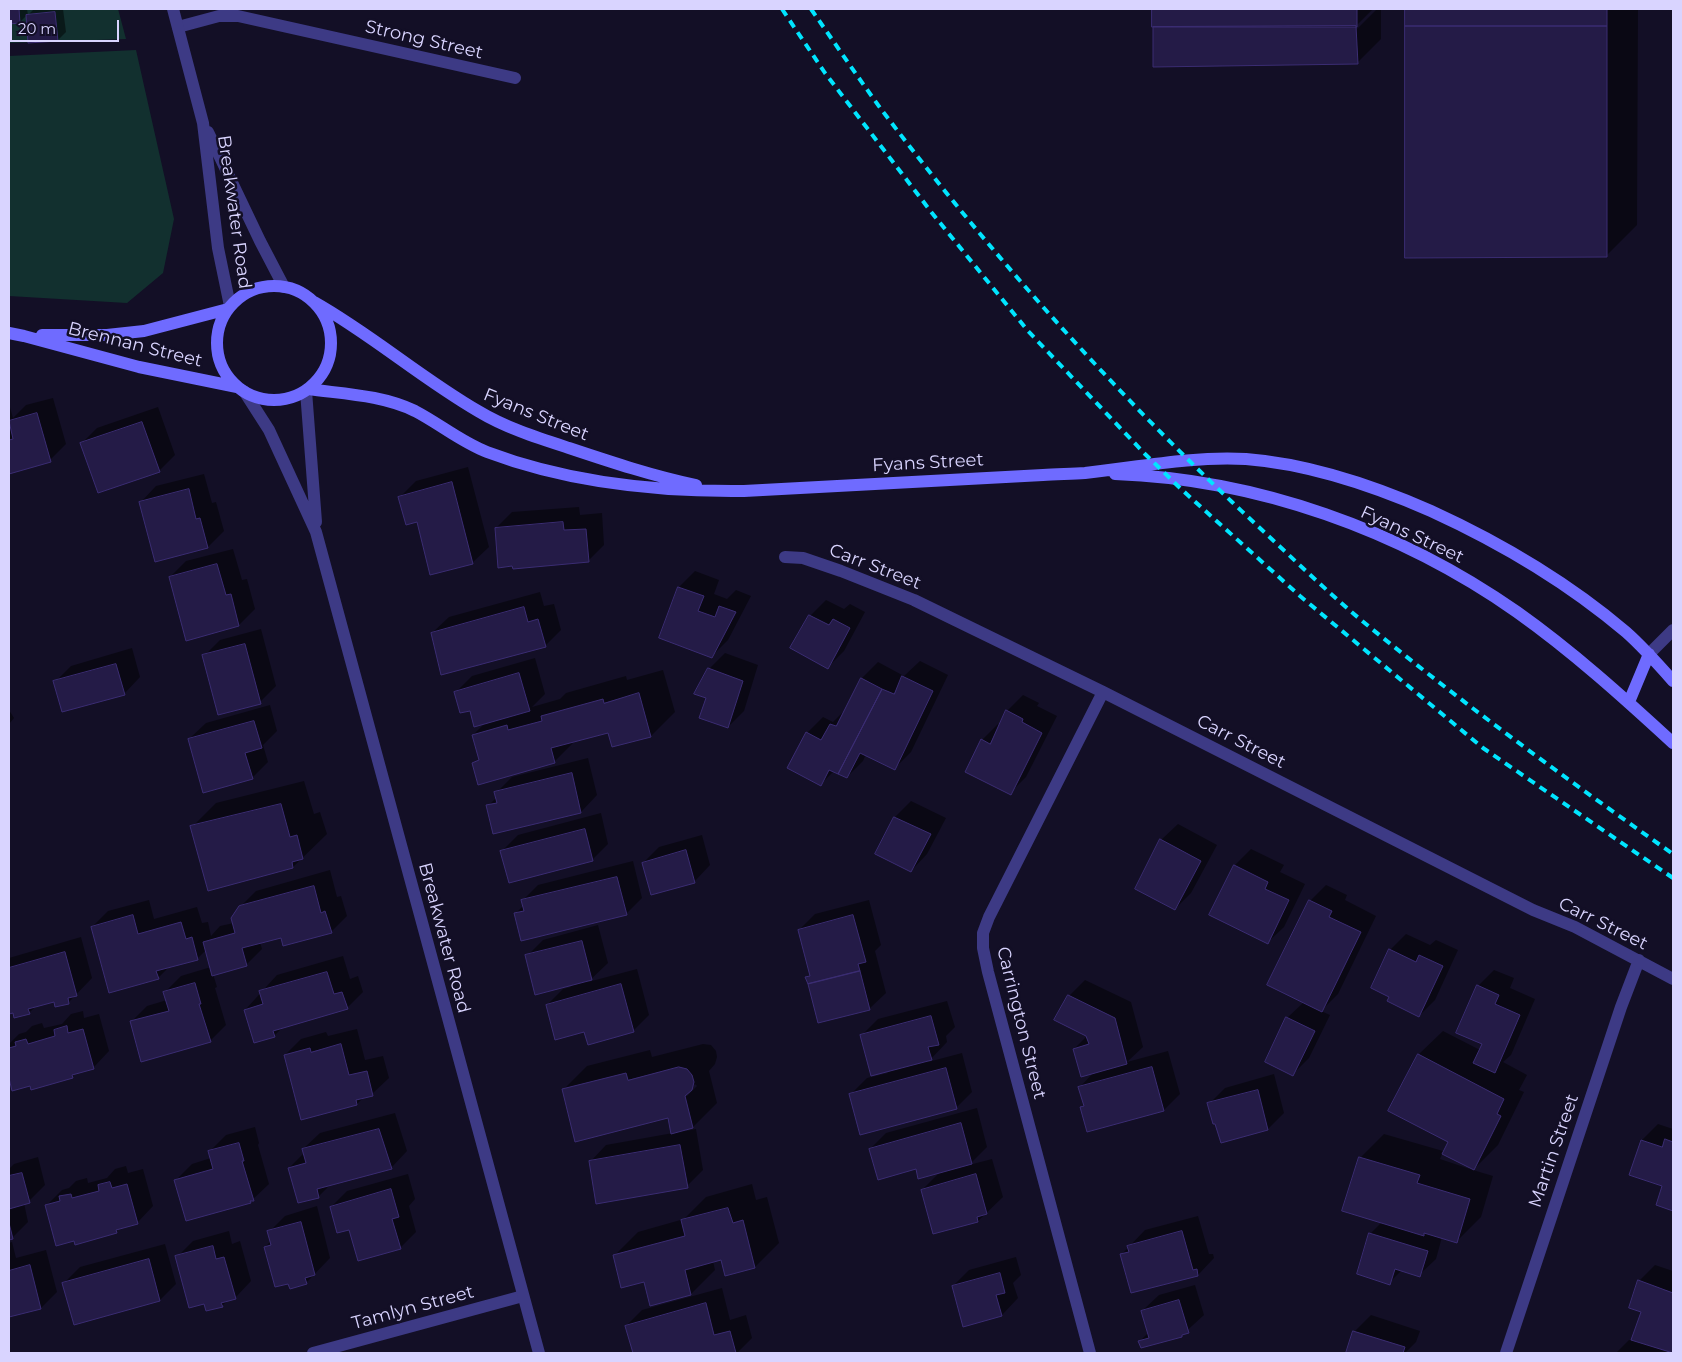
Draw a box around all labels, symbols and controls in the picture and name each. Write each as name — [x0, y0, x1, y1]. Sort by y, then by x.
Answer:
scale bar — [12, 10, 121, 42]
street label: Strong Street — [363, 16, 485, 64]
text: 20 m — [18, 19, 56, 38]
street label: Breakwater Road — [213, 134, 255, 290]
street label: Brennan Street — [66, 318, 204, 372]
street label: Fyans Street — [480, 384, 592, 446]
street label: Fyans Street — [872, 449, 984, 477]
street label: Fyans Street — [1357, 502, 1467, 568]
street label: Carr Street — [826, 540, 924, 594]
street label: Carr Street — [1193, 710, 1289, 774]
street label: Breakwater Road — [414, 860, 474, 1016]
street label: Carr Street — [1555, 893, 1651, 955]
street label: Carrington Street — [992, 945, 1050, 1101]
street label: Martin Street — [1524, 1091, 1584, 1211]
street label: Tamlyn Street — [350, 1281, 476, 1335]

